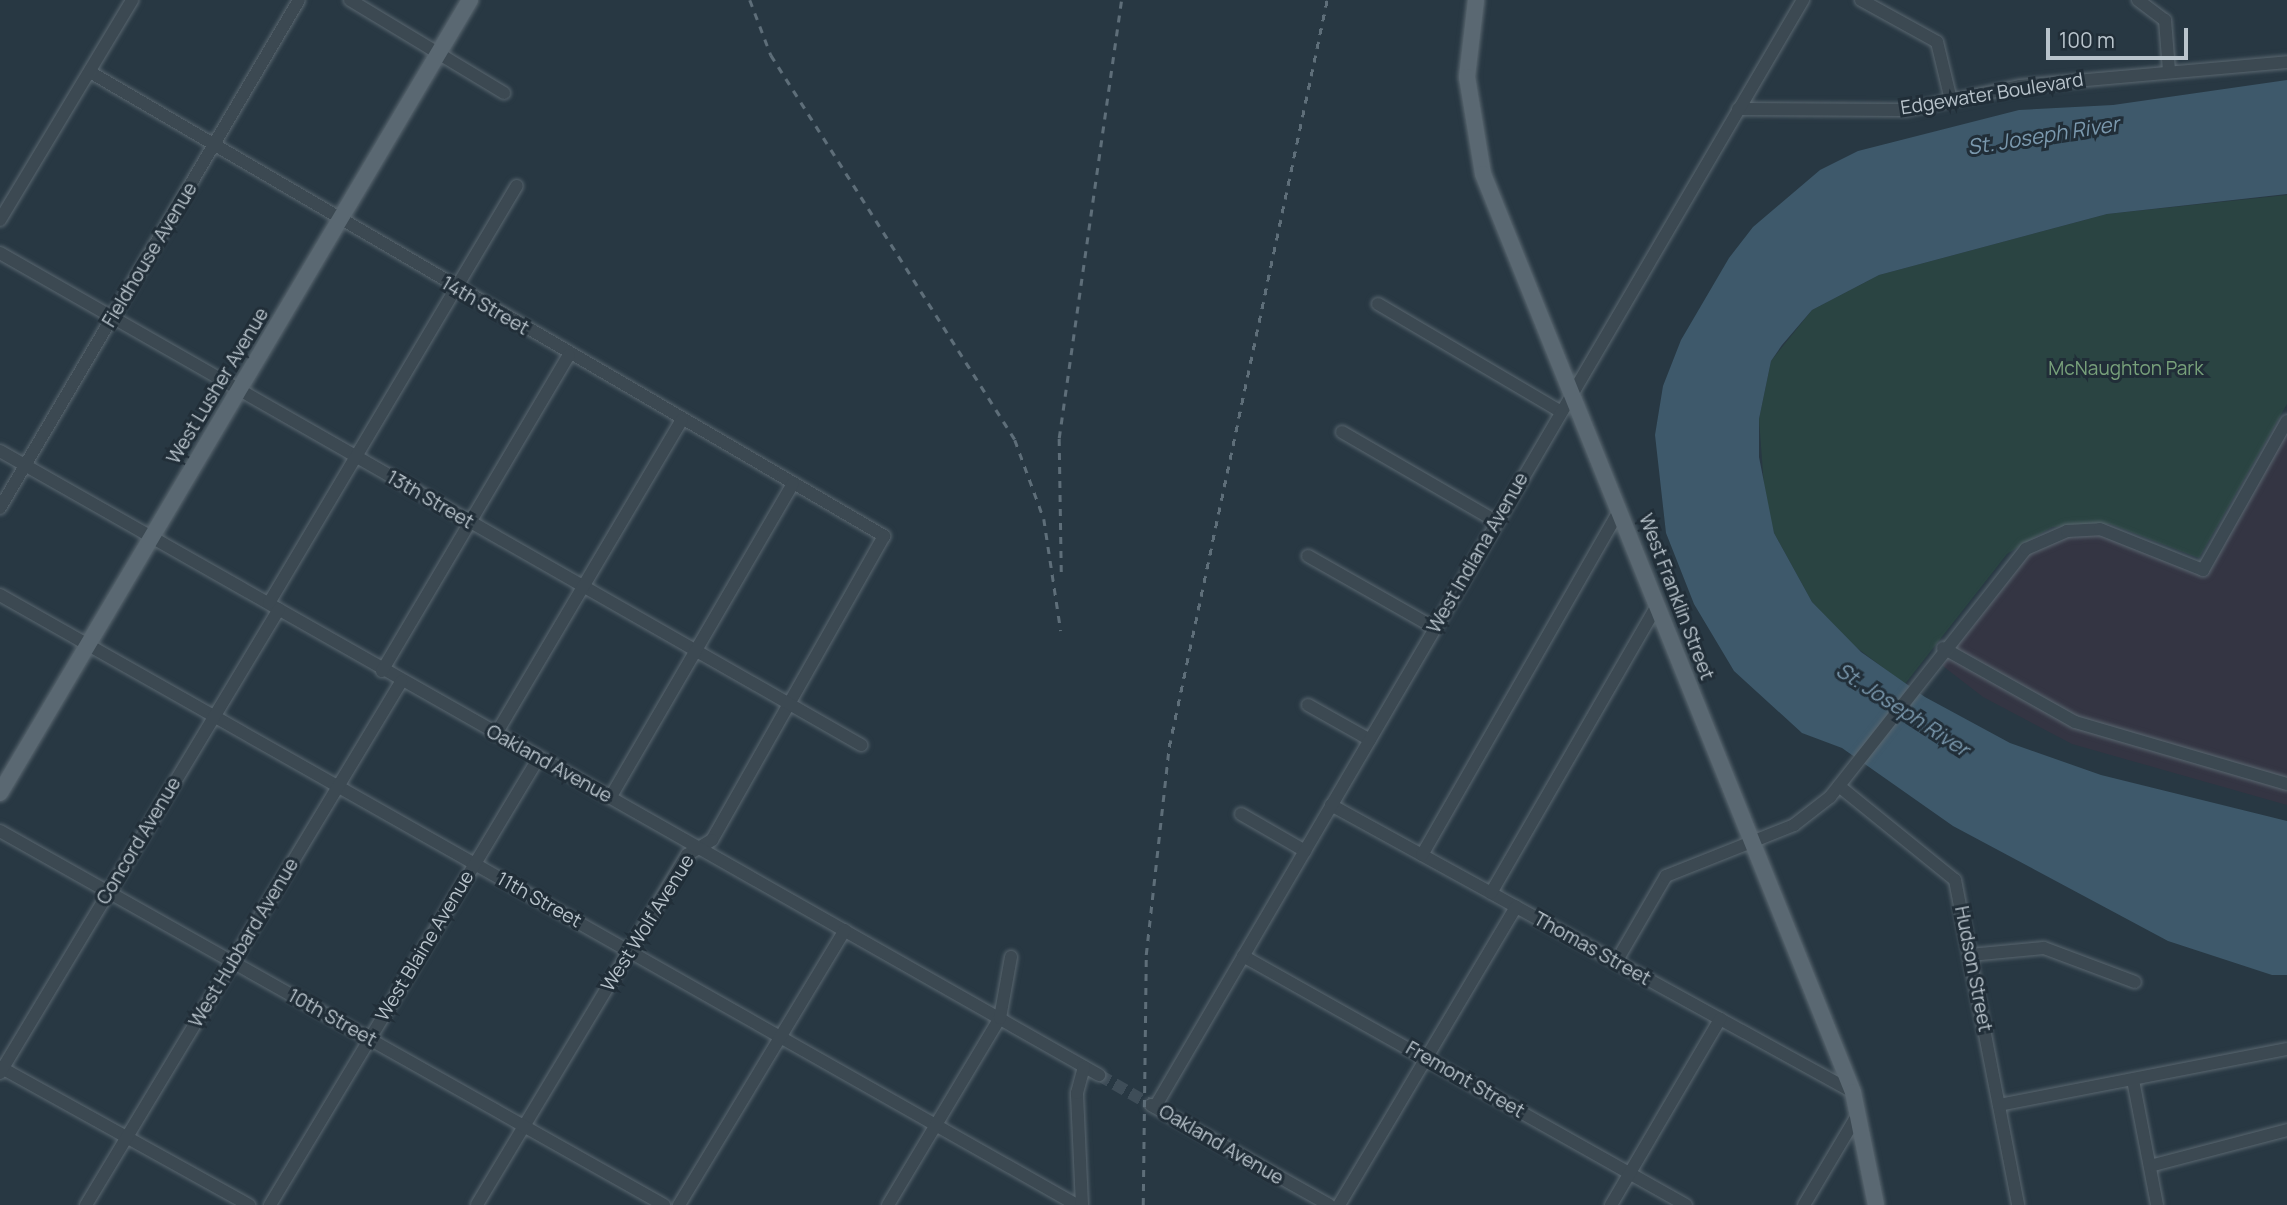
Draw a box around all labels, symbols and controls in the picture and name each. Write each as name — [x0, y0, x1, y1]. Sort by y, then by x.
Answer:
scale bar — [2049, 14, 2191, 58]
text: 100 m — [2059, 26, 2115, 54]
street label: Edgewater Boulevard — [1899, 68, 2085, 120]
water label: St. Joseph River — [1965, 111, 2121, 159]
street label: Fieldhouse Avenue — [98, 179, 202, 331]
street label: 14th Street — [437, 272, 533, 340]
street label: West Lusher Avenue — [162, 304, 274, 468]
park label: McNaughton Park — [2048, 358, 2204, 380]
street label: 13th Street — [383, 466, 477, 534]
street label: West Indiana Avenue — [1423, 469, 1533, 637]
street label: West Franklin Street — [1634, 511, 1718, 683]
water label: St. Joseph River — [1832, 657, 1974, 761]
street label: Oakland Avenue — [482, 720, 616, 808]
street label: Concord Avenue — [92, 773, 186, 909]
street label: West Wolf Avenue — [597, 850, 699, 996]
street label: West Hubbard Avenue — [184, 854, 304, 1032]
street label: West Blaine Avenue — [371, 867, 479, 1025]
street label: 11th Street — [493, 867, 585, 933]
street label: Hudson Street — [1950, 904, 1996, 1034]
street label: Thomas Street — [1530, 907, 1654, 991]
street label: 10th Street — [284, 984, 380, 1052]
street label: Fremont Street — [1402, 1037, 1528, 1123]
street label: Oakland Avenue — [1155, 1100, 1287, 1190]

